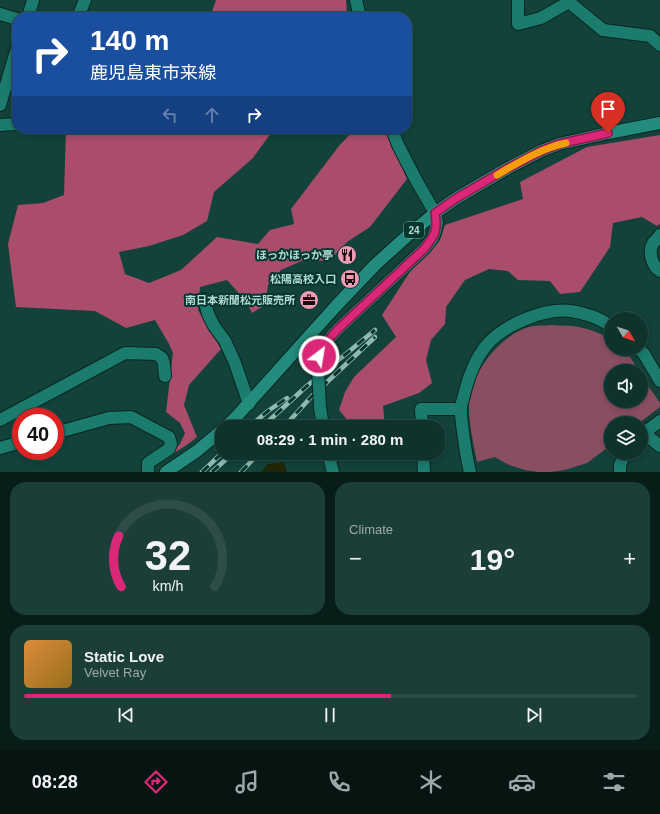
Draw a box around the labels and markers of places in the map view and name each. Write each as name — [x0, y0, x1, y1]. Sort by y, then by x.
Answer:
pin — [591, 92, 625, 133]
restaurant icon: ほっかほっか亭 — [336, 244, 358, 266]
place label: ほっかほっか亭 — [256, 249, 333, 261]
bus stop icon: 松陽高校入口 — [339, 268, 361, 290]
place label: 松陽高校入口 — [270, 273, 336, 285]
office icon: 南日本新聞松元販売所 — [298, 289, 320, 311]
place label: 南日本新聞松元販売所 — [185, 294, 295, 306]

